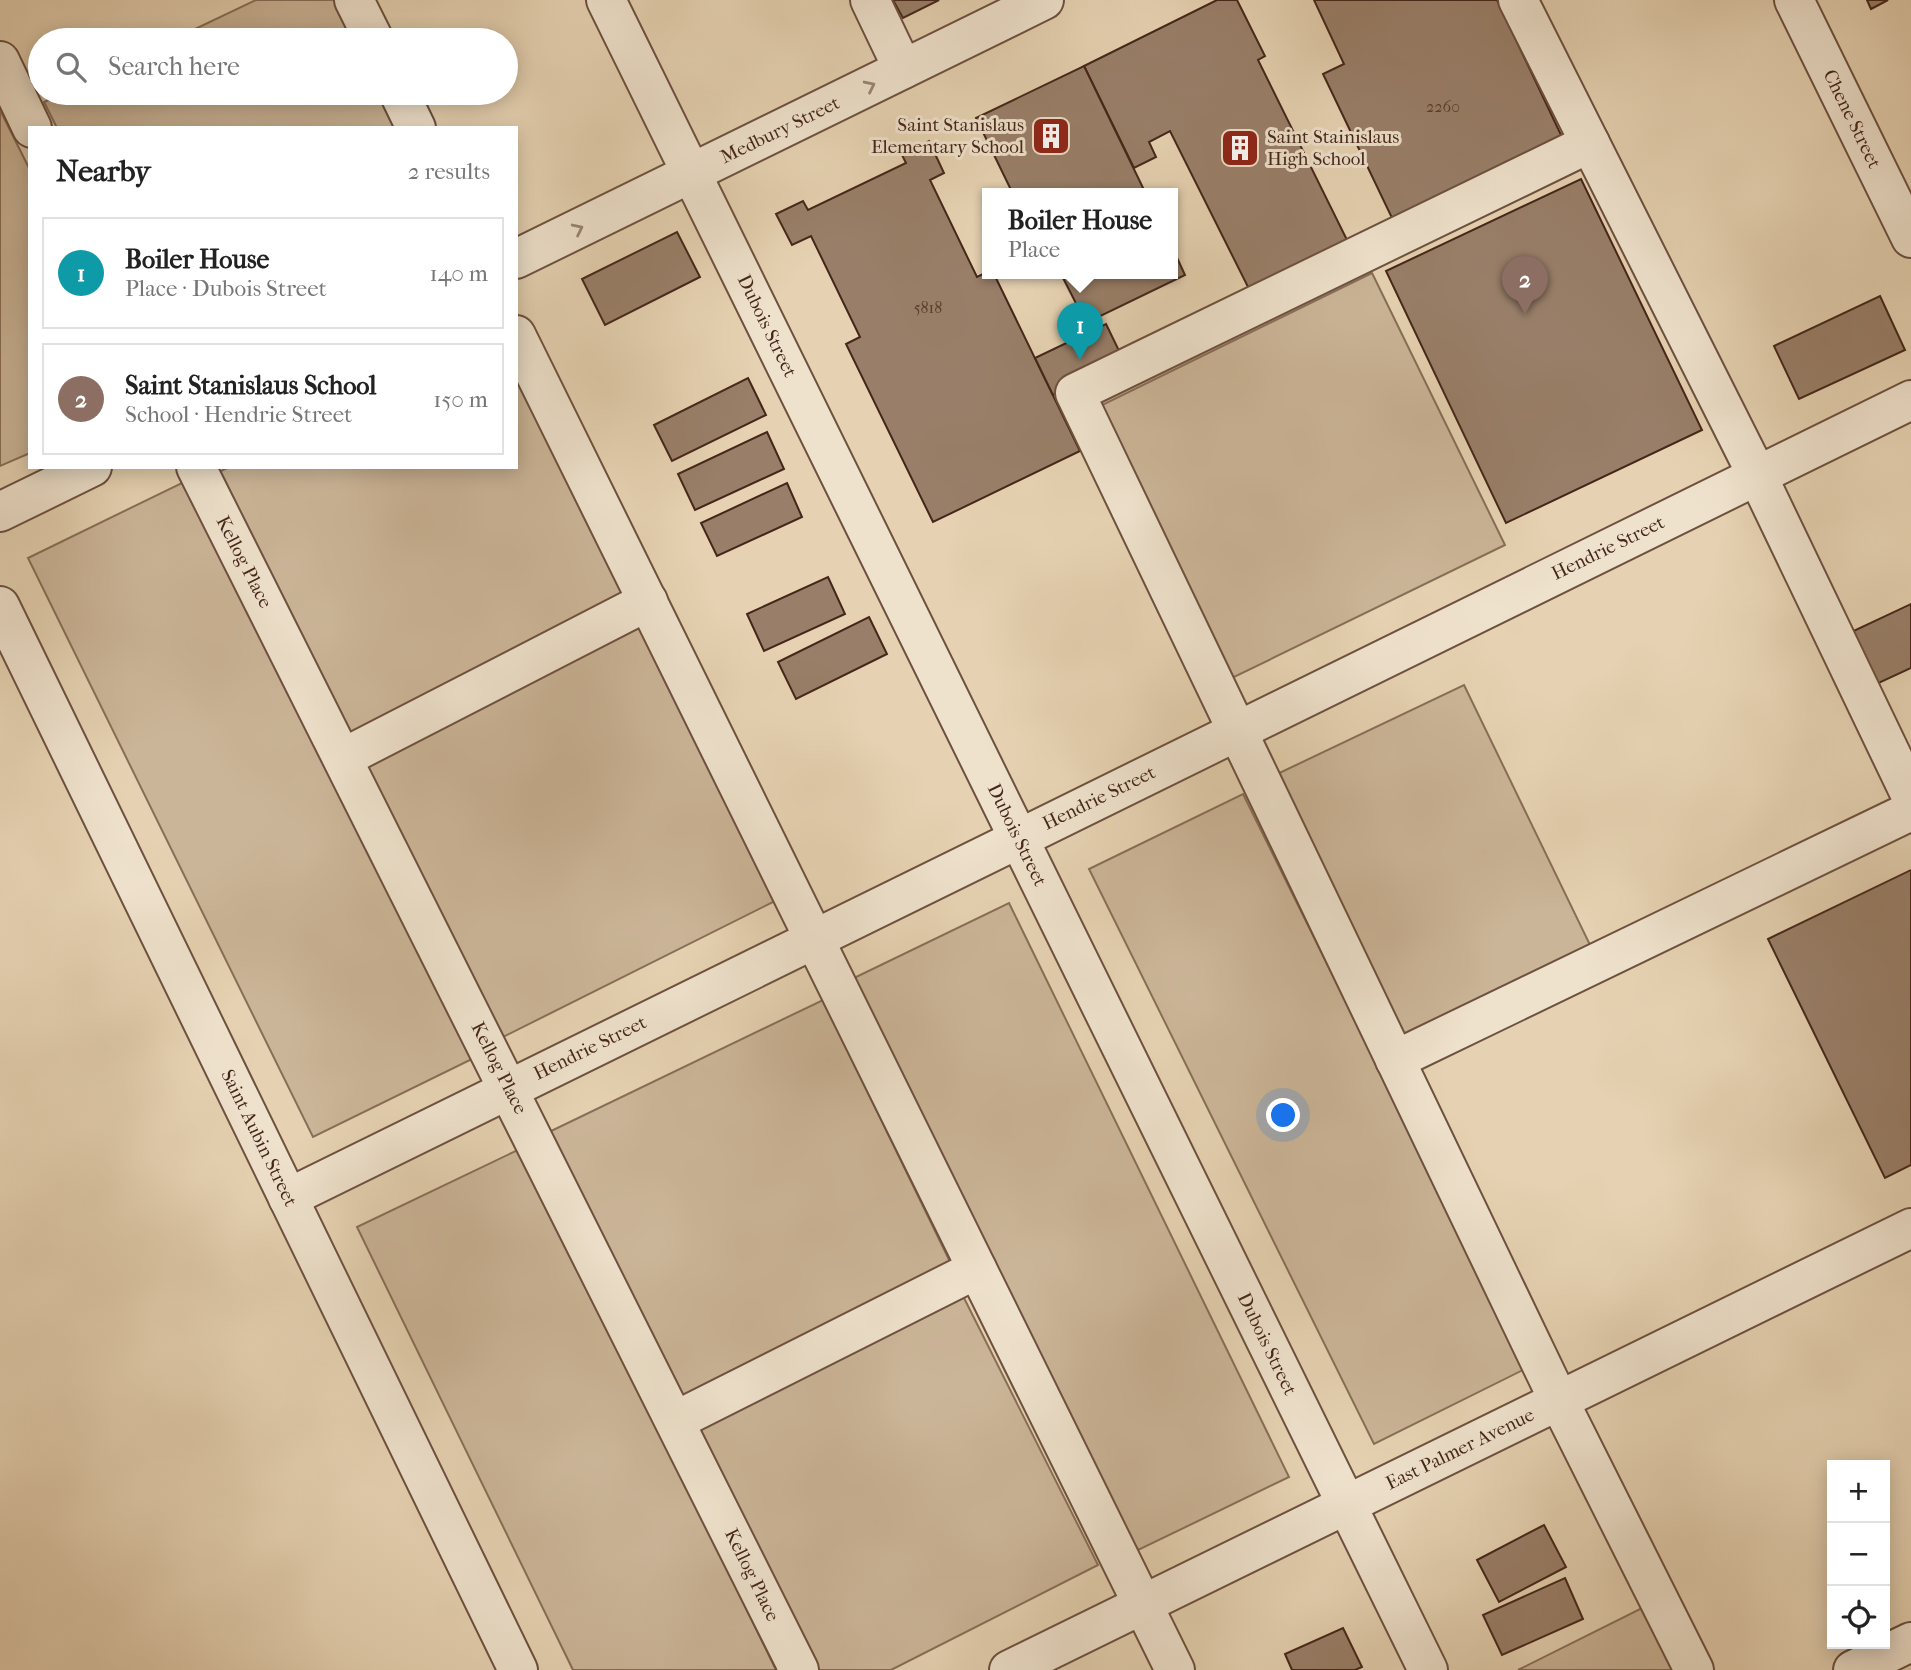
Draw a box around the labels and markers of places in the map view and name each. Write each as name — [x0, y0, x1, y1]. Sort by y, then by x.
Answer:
place label: Saint Stanislaus Elementary School — [871, 114, 1024, 158]
building icon: Saint Stanislaus Elementary School — [1030, 115, 1072, 157]
place label: Saint Stainislaus High School — [1267, 126, 1399, 170]
building icon: Saint Stainislaus High School — [1219, 127, 1261, 169]
pin: 2 — [1502, 256, 1548, 314]
pin: 1 — [1057, 302, 1103, 360]

